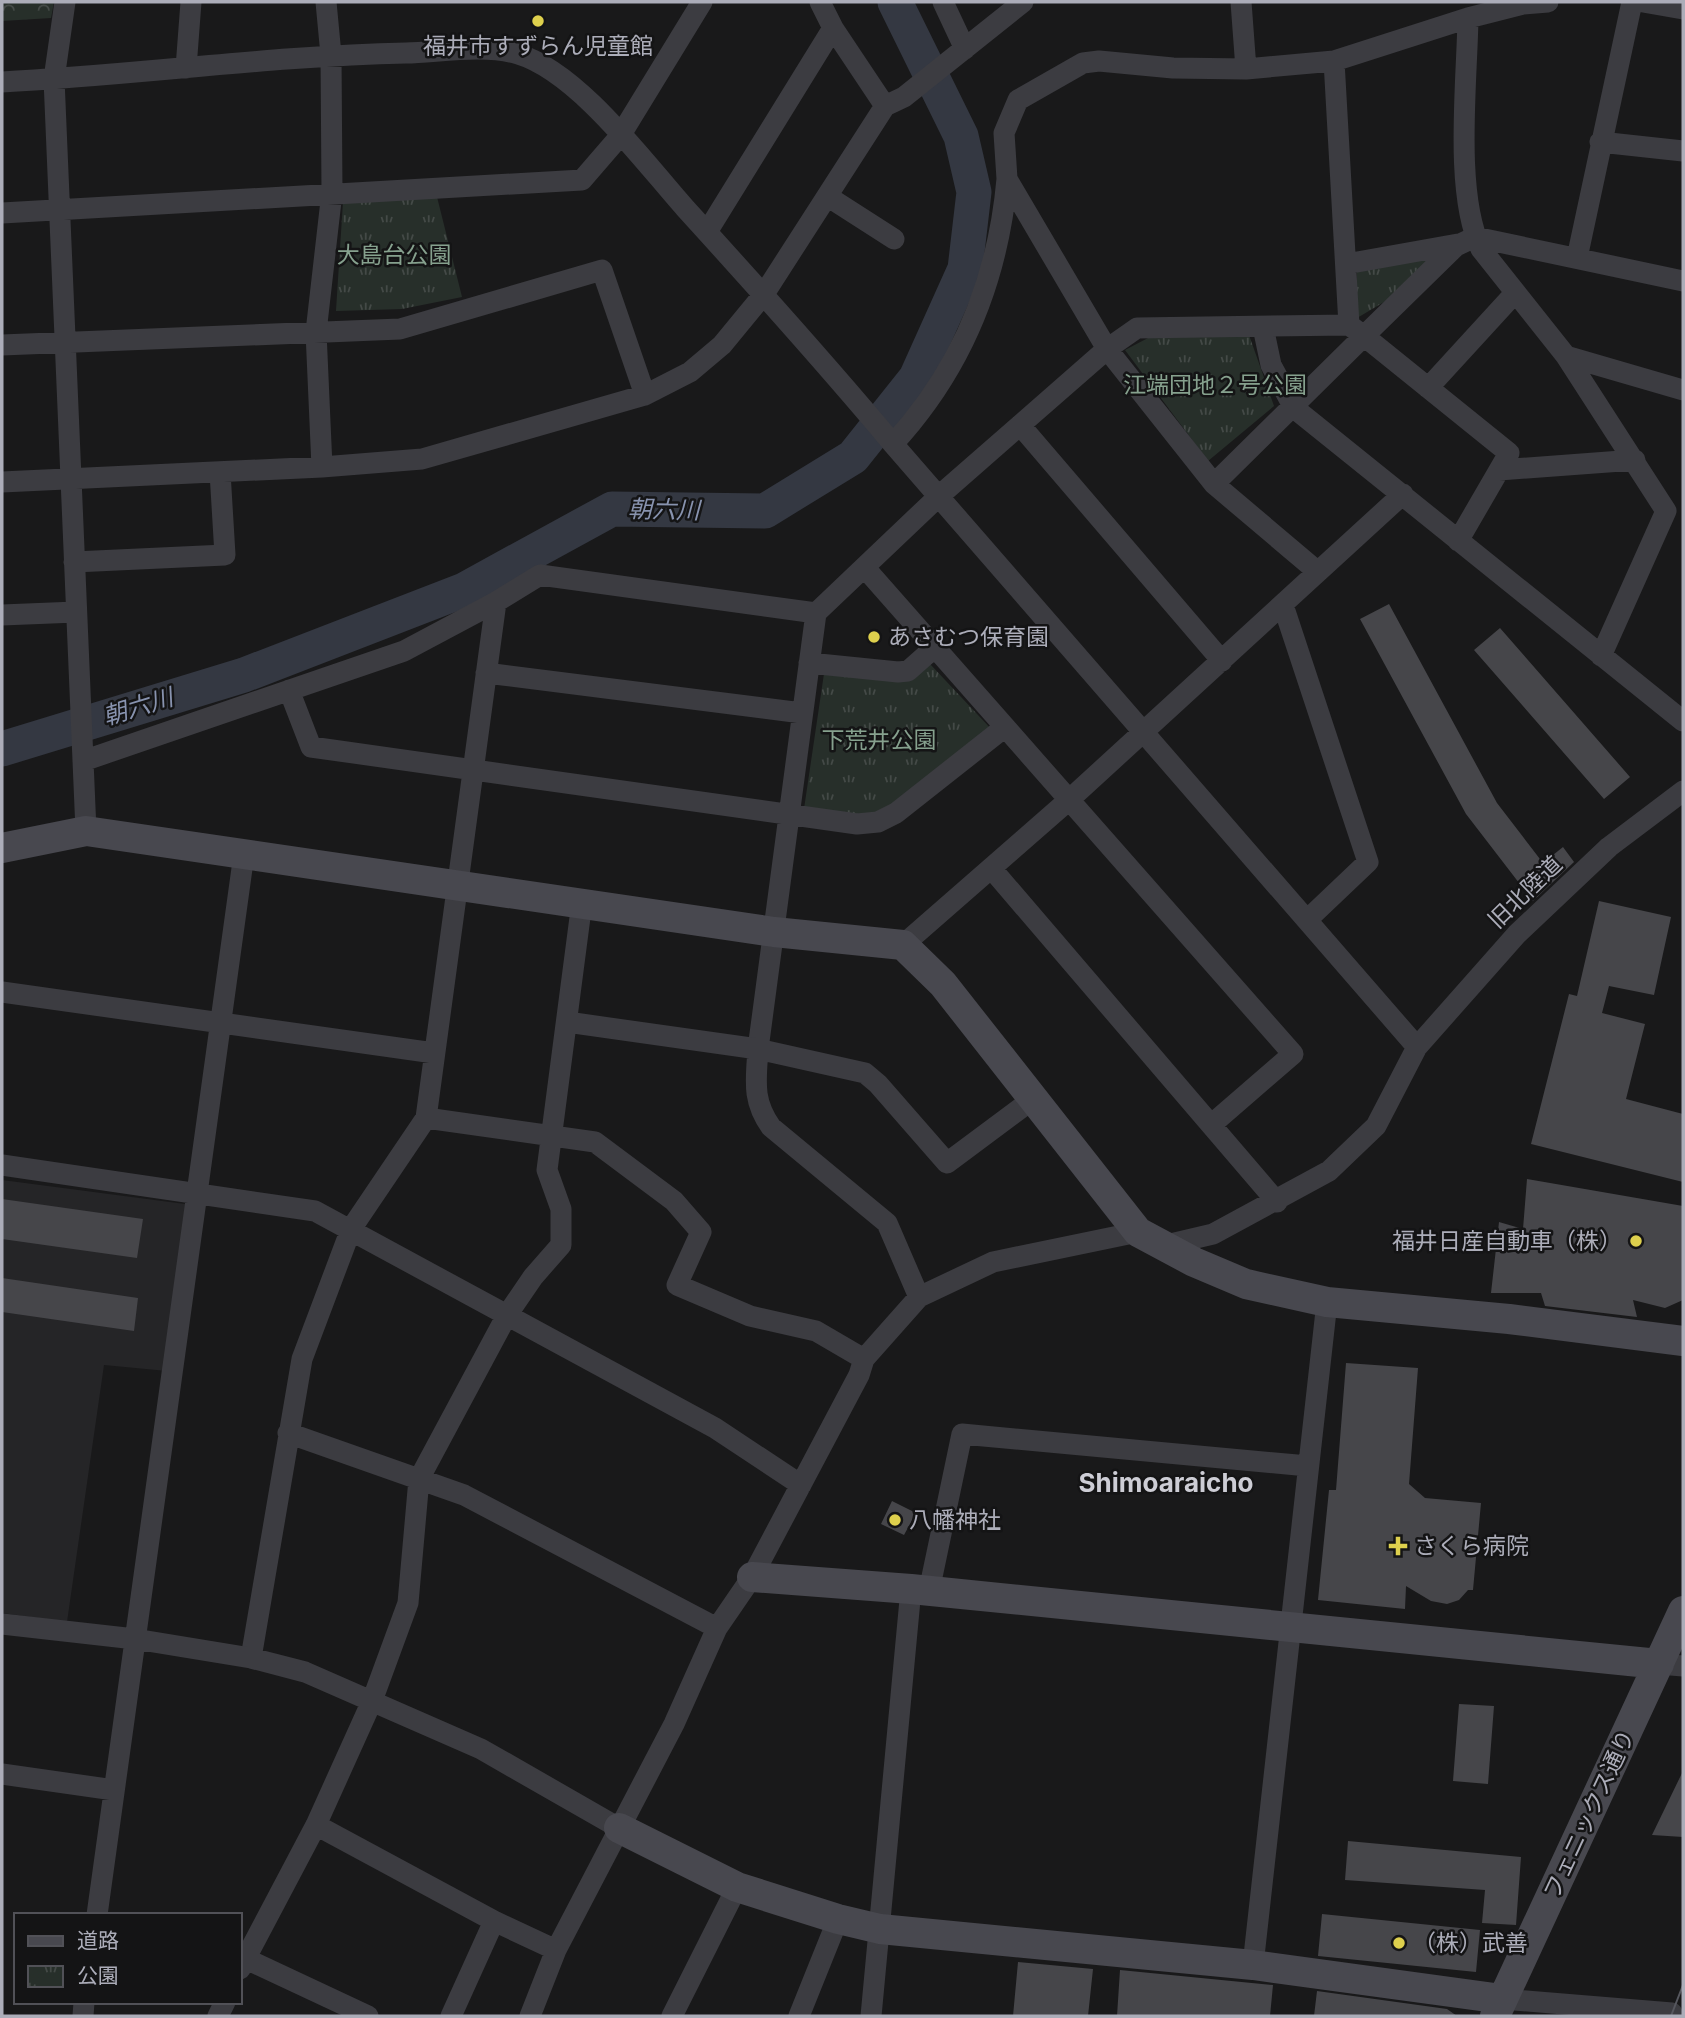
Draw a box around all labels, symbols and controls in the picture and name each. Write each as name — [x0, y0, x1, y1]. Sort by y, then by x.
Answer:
marker: 福井市すずらん児童館 — [530, 13, 546, 29]
place label: 福井市すずらん児童館 — [423, 32, 653, 60]
park label: 大島台公園 — [337, 241, 452, 269]
park label: 江端団地２号公園 — [1123, 371, 1307, 399]
water label: 朝六川 — [628, 494, 703, 525]
place label: あさむつ保育園 — [888, 623, 1049, 651]
marker: あさむつ保育園 — [866, 629, 882, 645]
water label: 朝六川 — [99, 681, 179, 731]
park label: 下荒井公園 — [822, 726, 937, 754]
street label: 旧北陸道 — [1482, 850, 1568, 934]
place label: 福井日産自動車（株） — [1392, 1227, 1622, 1255]
marker: 福井日産自動車（株） — [1628, 1233, 1644, 1249]
district label: Shimoaraicho — [1078, 1467, 1254, 1498]
place label: 八幡神社 — [909, 1506, 1001, 1534]
marker: 八幡神社 — [887, 1512, 903, 1528]
place label: さくら病院 — [1414, 1532, 1529, 1560]
marker: さくら病院 — [1388, 1536, 1408, 1556]
street label: フェニックス通り — [1538, 1725, 1640, 1903]
legend — [14, 1913, 242, 2004]
text: 道路 — [77, 1928, 119, 1953]
place label: （株）武善 — [1413, 1929, 1528, 1957]
marker: （株）武善 — [1391, 1935, 1407, 1951]
text: 公園 — [77, 1963, 119, 1988]

